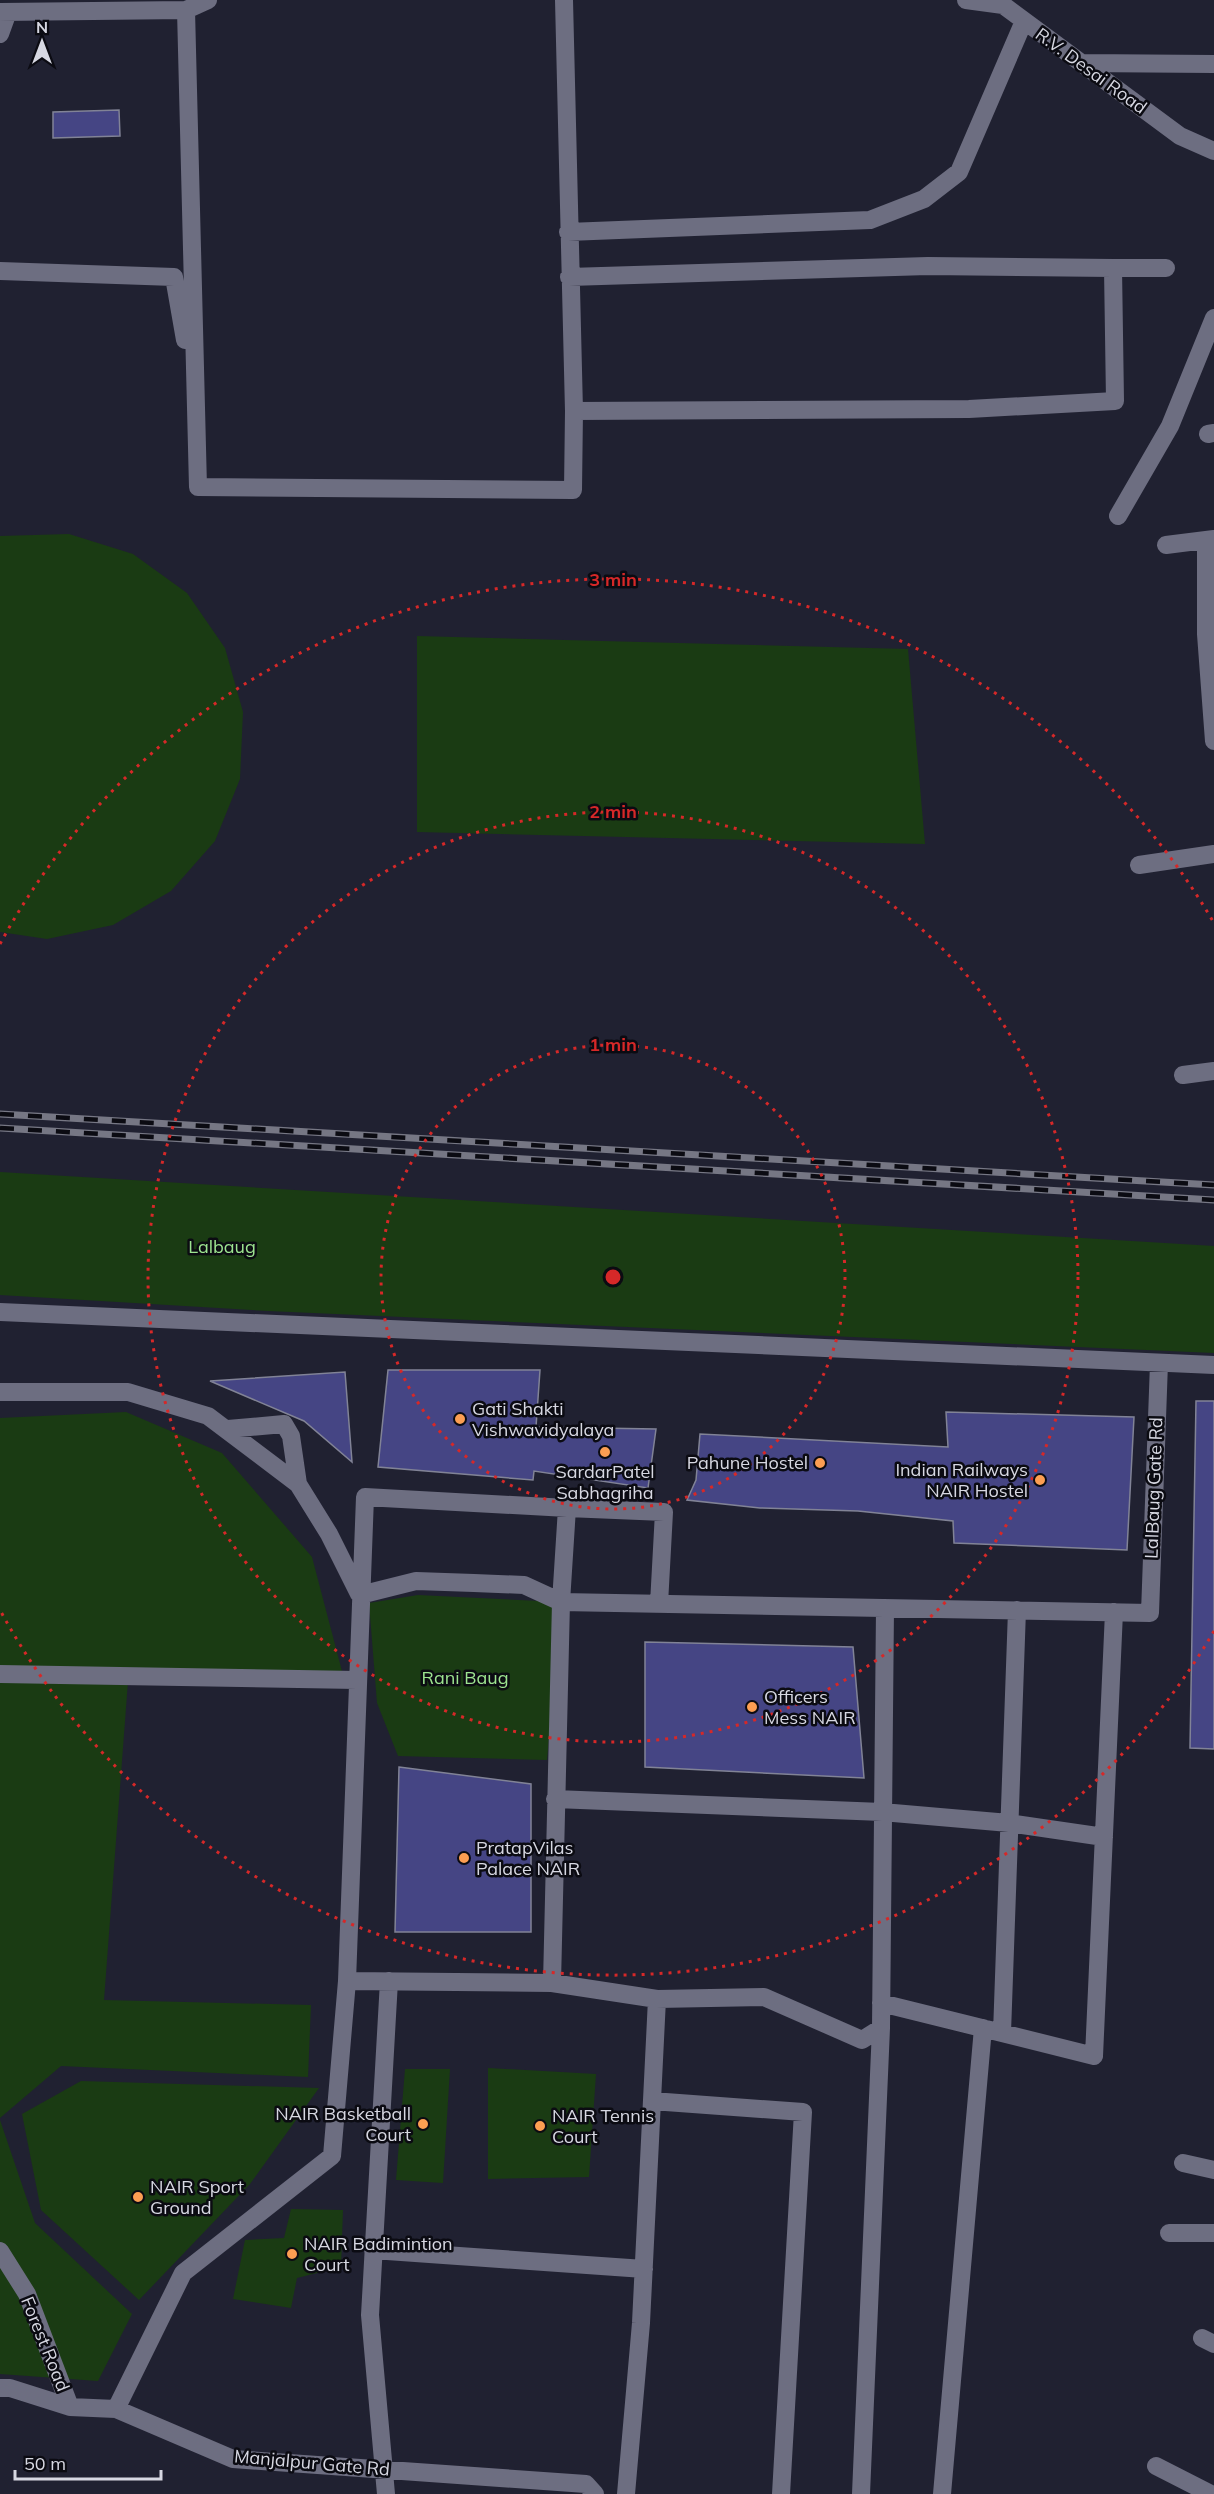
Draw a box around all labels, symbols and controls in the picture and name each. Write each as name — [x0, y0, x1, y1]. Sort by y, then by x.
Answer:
north arrow — [12, 12, 72, 72]
text: N — [36, 17, 48, 37]
street label: R.V. Desai Road — [1031, 22, 1152, 119]
text: 3 min — [589, 568, 637, 591]
text: 2 min — [589, 800, 637, 823]
text: 1 min — [589, 1033, 637, 1056]
park label: Lalbaug — [188, 1235, 256, 1258]
centre of rings — [603, 1267, 623, 1287]
place label: Gati Shakti Vishwavidyalaya — [472, 1397, 614, 1441]
marker: Gati Shakti Vishwavidyalaya — [453, 1412, 467, 1426]
street label: LalBaug Gate Rd — [1140, 1417, 1167, 1559]
marker: SardarPatel Sabhagriha — [598, 1445, 612, 1459]
place label: Pahune Hostel — [687, 1451, 808, 1474]
marker: Pahune Hostel — [813, 1456, 827, 1470]
place label: Indian Railways NAIR Hostel — [895, 1458, 1028, 1502]
place label: SardarPatel Sabhagriha — [556, 1460, 654, 1504]
marker: Indian Railways NAIR Hostel — [1033, 1473, 1047, 1487]
park label: Rani Baug — [421, 1666, 509, 1689]
place label: Officers Mess NAIR — [764, 1685, 856, 1729]
marker: Officers Mess NAIR — [745, 1700, 759, 1714]
place label: PratapVilas Palace NAIR — [476, 1836, 580, 1880]
marker: PratapVilas Palace NAIR — [457, 1851, 471, 1865]
place label: NAIR Basketball Court — [275, 2102, 411, 2146]
place label: NAIR Tennis Court — [552, 2104, 654, 2148]
marker: NAIR Basketball Court — [416, 2117, 430, 2131]
marker: NAIR Tennis Court — [533, 2119, 547, 2133]
place label: NAIR Sport Ground — [150, 2175, 244, 2219]
marker: NAIR Sport Ground — [131, 2190, 145, 2204]
place label: NAIR Badimintion Court — [304, 2232, 453, 2276]
marker: NAIR Badimintion Court — [285, 2247, 299, 2261]
street label: Forest Road — [16, 2293, 75, 2395]
scale bar — [15, 2443, 160, 2481]
street label: Manjalpur Gate Rd — [233, 2444, 391, 2481]
text: 50 m — [24, 2452, 66, 2475]

